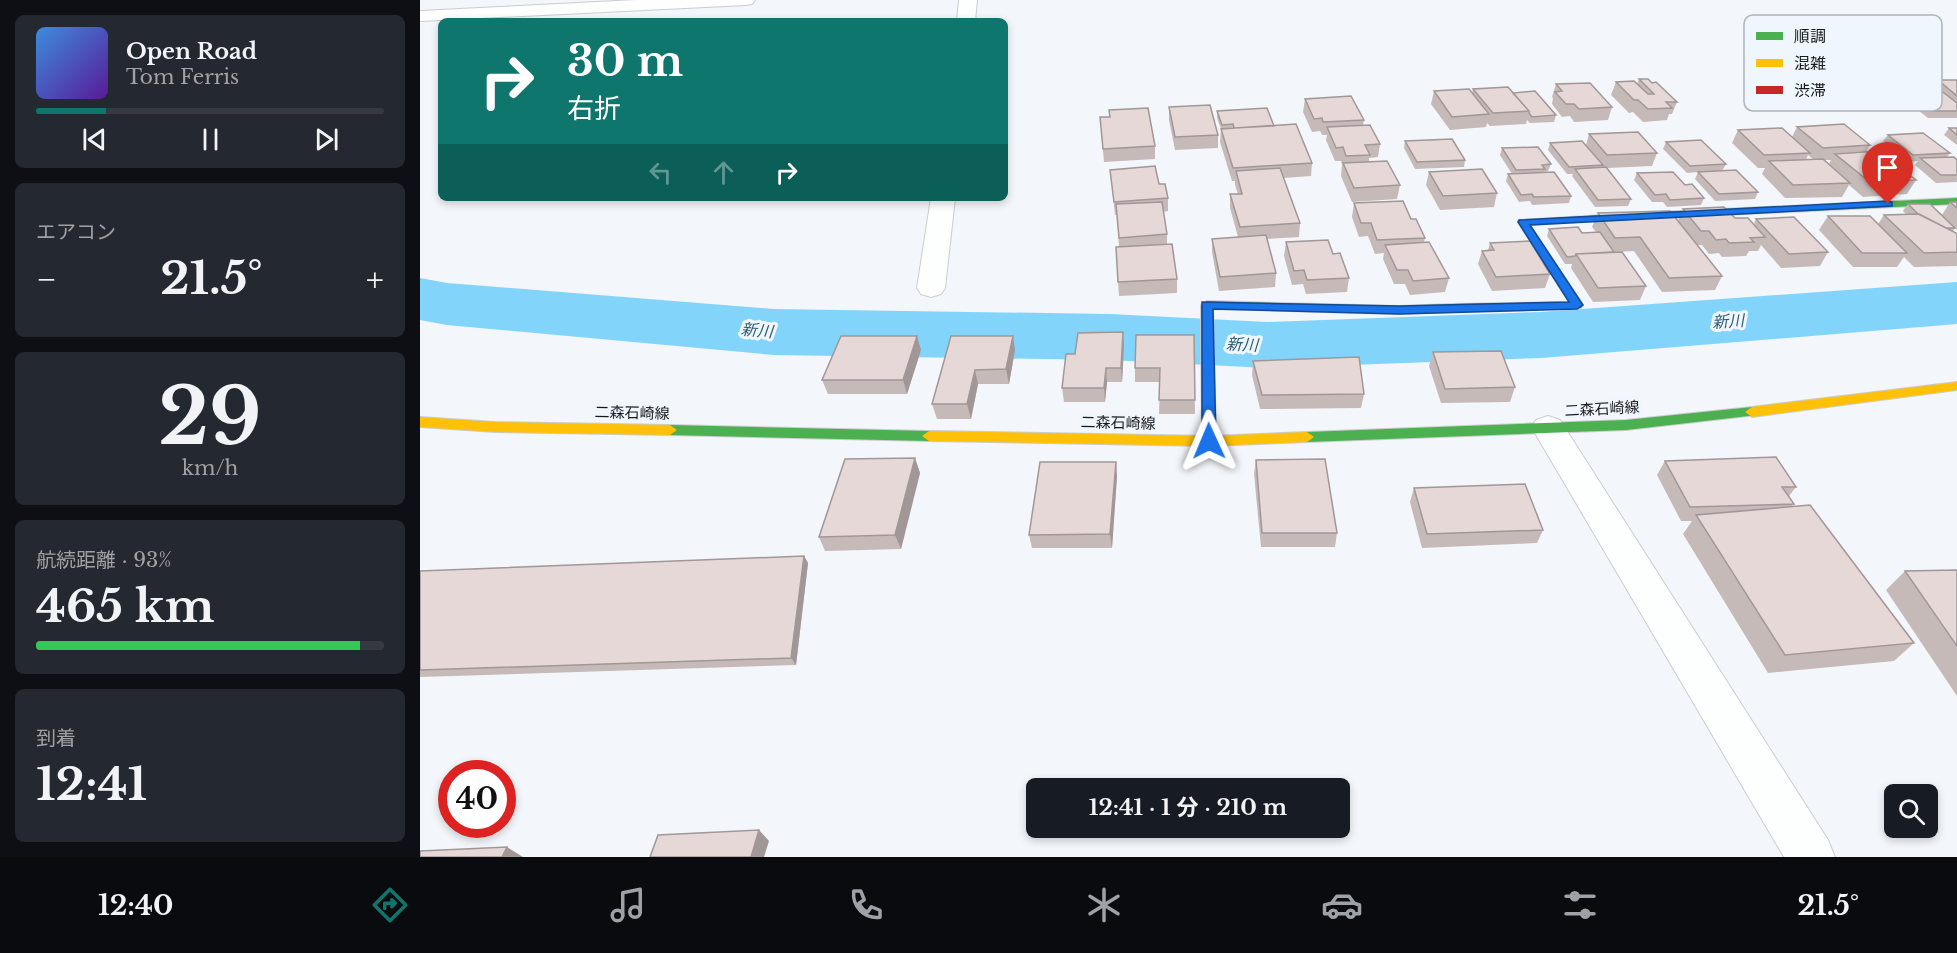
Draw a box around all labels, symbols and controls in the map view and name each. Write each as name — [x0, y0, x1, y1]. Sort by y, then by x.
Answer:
legend — [1744, 15, 1942, 111]
text: 順調 — [1794, 26, 1826, 46]
text: 30 m — [567, 35, 683, 87]
text: Open Road — [126, 38, 257, 65]
icon: right — [468, 42, 546, 120]
text: 混雑 — [1794, 53, 1826, 73]
text: Tom Ferris — [126, 65, 239, 89]
text: 渋滞 — [1794, 80, 1826, 100]
text: 右折 — [567, 92, 621, 125]
icon: previous — [78, 123, 111, 156]
icon: pause — [194, 123, 227, 156]
icon: next — [310, 123, 343, 156]
pin — [1862, 142, 1913, 204]
icon: arrive — [1871, 151, 1904, 184]
icon: left — [644, 156, 677, 189]
icon: ahead — [707, 156, 740, 189]
icon: right — [770, 156, 803, 189]
text: エアコン — [36, 220, 116, 244]
text: 21.5° — [160, 250, 263, 306]
text: − — [36, 259, 57, 300]
text: + — [366, 259, 384, 300]
water label: 新川 — [1711, 310, 1747, 332]
water label: 新川 — [740, 319, 776, 342]
water label: 新川 — [1225, 333, 1260, 355]
text: 29 — [158, 368, 262, 465]
street label: 二森石崎線 — [1564, 397, 1640, 420]
street label: 二森石崎線 — [594, 402, 670, 423]
position arrow — [1177, 409, 1241, 473]
street label: 二森石崎線 — [1080, 412, 1156, 433]
text: km/h — [182, 456, 238, 480]
text: 航続距離 · 93% — [36, 548, 172, 572]
text: 465 km — [36, 578, 215, 634]
text: 到着 — [36, 726, 76, 750]
text: 12:41 — [36, 756, 147, 812]
speed limit sign: 40 — [438, 760, 516, 838]
map controls — [1884, 784, 1938, 838]
button: search — [1884, 784, 1938, 838]
text: 12:41 · 1 分 · 210 m — [1089, 794, 1287, 821]
icon: directions — [369, 884, 411, 926]
icon: music — [607, 884, 649, 926]
icon: phone — [845, 884, 887, 926]
icon: climate — [1083, 884, 1125, 926]
icon: car — [1321, 884, 1363, 926]
icon: filters — [1559, 884, 1601, 926]
text: 12:40 — [98, 889, 173, 922]
text: 21.5° — [1797, 889, 1859, 922]

